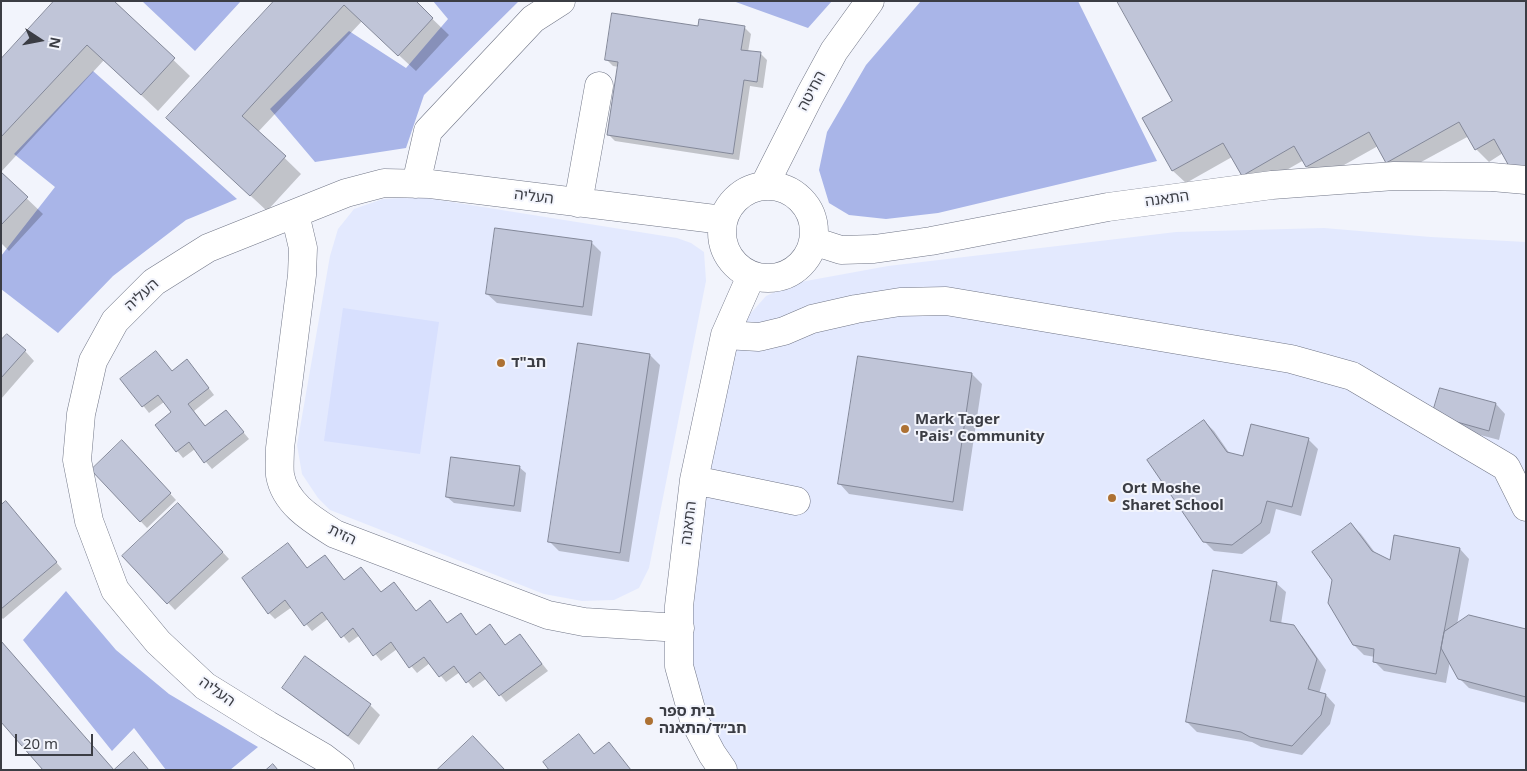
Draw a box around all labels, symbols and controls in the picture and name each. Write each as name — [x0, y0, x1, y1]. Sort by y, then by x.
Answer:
north arrow — [15, 15, 65, 65]
text: N — [45, 36, 66, 50]
street label: החיטה — [794, 68, 830, 114]
street label: העליה — [513, 186, 555, 208]
street label: התאנה — [1144, 187, 1190, 211]
street label: העליה — [121, 275, 163, 315]
place label: חב"ד — [511, 354, 546, 372]
marker: חב"ד — [495, 357, 507, 369]
place label: Mark Tager 'Pais' Community — [915, 411, 1045, 446]
marker: Mark Tager 'Pais' Community — [899, 423, 911, 435]
place label: Ort Moshe Sharet School — [1122, 480, 1224, 515]
marker: Ort Moshe Sharet School — [1106, 492, 1118, 504]
street label: התאנה — [677, 500, 701, 546]
street label: הזית — [325, 521, 359, 549]
street label: העליה — [196, 673, 238, 711]
place label: בית ספר חב״ד/התאנה — [659, 703, 746, 738]
marker: בית ספר חב״ד/התאנה — [643, 715, 655, 727]
scale bar — [18, 724, 95, 756]
text: 20 m — [23, 733, 58, 753]

